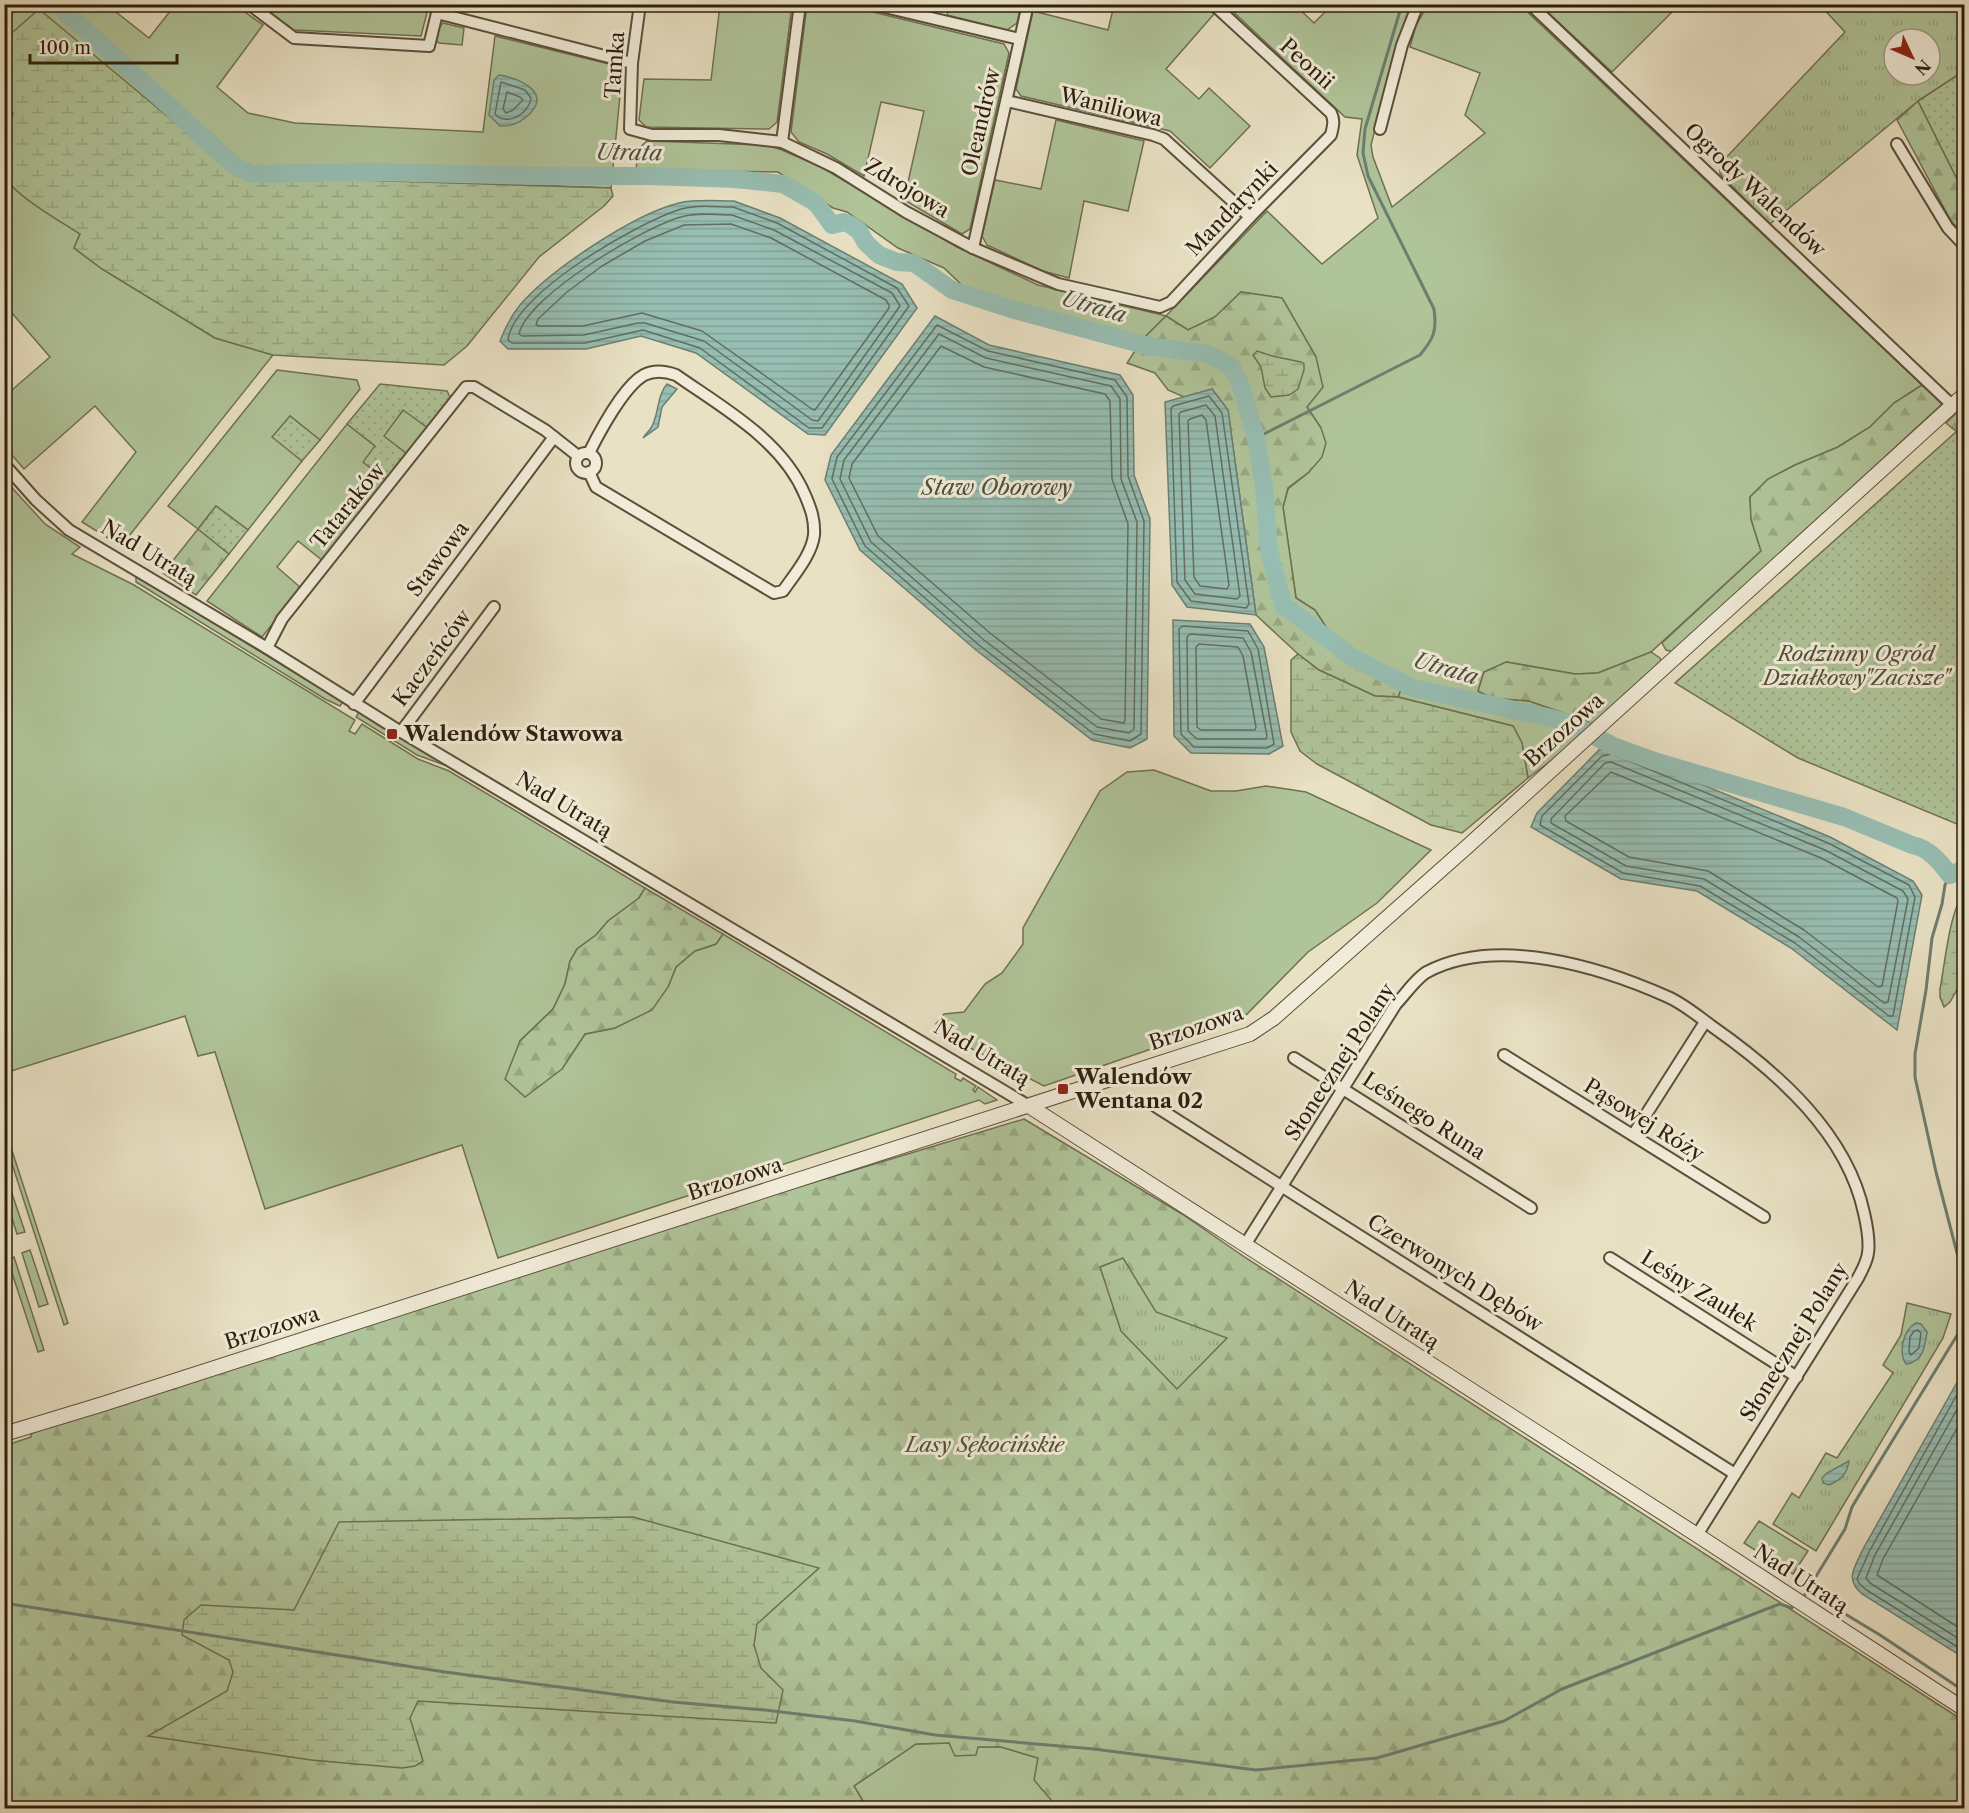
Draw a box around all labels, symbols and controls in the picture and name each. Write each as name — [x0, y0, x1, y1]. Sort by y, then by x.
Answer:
scale bar — [30, 27, 177, 65]
north arrow — [1882, 27, 1942, 87]
street label: Tamka — [600, 30, 629, 99]
street label: Peonii — [1275, 33, 1339, 94]
text: 100 m — [39, 37, 91, 59]
text: N — [1911, 55, 1935, 79]
street label: Oleandrów — [956, 65, 1005, 179]
street label: Waniliowa — [1056, 82, 1166, 132]
street label: Ogrody Walendów — [1679, 118, 1832, 262]
water label: Utrata — [596, 138, 662, 167]
street label: Zdrojowa — [860, 153, 955, 223]
street label: Mandarynki — [1180, 156, 1283, 261]
water label: Utrata — [1058, 284, 1130, 329]
street label: Tataraków — [305, 457, 390, 554]
water label: Staw Oborowy — [920, 474, 1072, 501]
street label: Nad Utratą — [97, 514, 203, 591]
street label: Stawowa — [401, 516, 474, 601]
street label: Kaczeńców — [387, 604, 476, 711]
park label: Rodzinny Ogród Działkowy"Zacisze" — [1761, 641, 1953, 690]
water label: Utrata — [1410, 646, 1482, 691]
street label: Brzozowa — [1519, 687, 1609, 772]
place label: Walendów Stawowa — [403, 721, 624, 746]
marker: Walendów Stawowa — [385, 727, 399, 741]
street label: Nad Utratą — [512, 766, 618, 843]
street label: Słonecznej Polany — [1279, 978, 1400, 1145]
street label: Brzozowa — [1145, 999, 1247, 1055]
street label: Nad Utratą — [930, 1014, 1036, 1091]
place label: Walendów Wentana 02 — [1074, 1064, 1203, 1113]
street label: Leśnego Runa — [1358, 1067, 1491, 1165]
street label: Pąsowej Róży — [1580, 1073, 1709, 1167]
marker: Walendów Wentana 02 — [1056, 1082, 1070, 1096]
street label: Brzozowa — [684, 1151, 786, 1206]
street label: Czerwonych Dębów — [1363, 1208, 1548, 1337]
street label: Leśny Zaułek — [1637, 1245, 1763, 1337]
street label: Słonecznej Polany — [1735, 1257, 1853, 1426]
street label: Nad Utratą — [1340, 1275, 1445, 1355]
street label: Brzozowa — [221, 1300, 323, 1355]
park label: Lasy Sękocińskie — [903, 1432, 1065, 1457]
street label: Nad Utratą — [1749, 1539, 1854, 1619]

